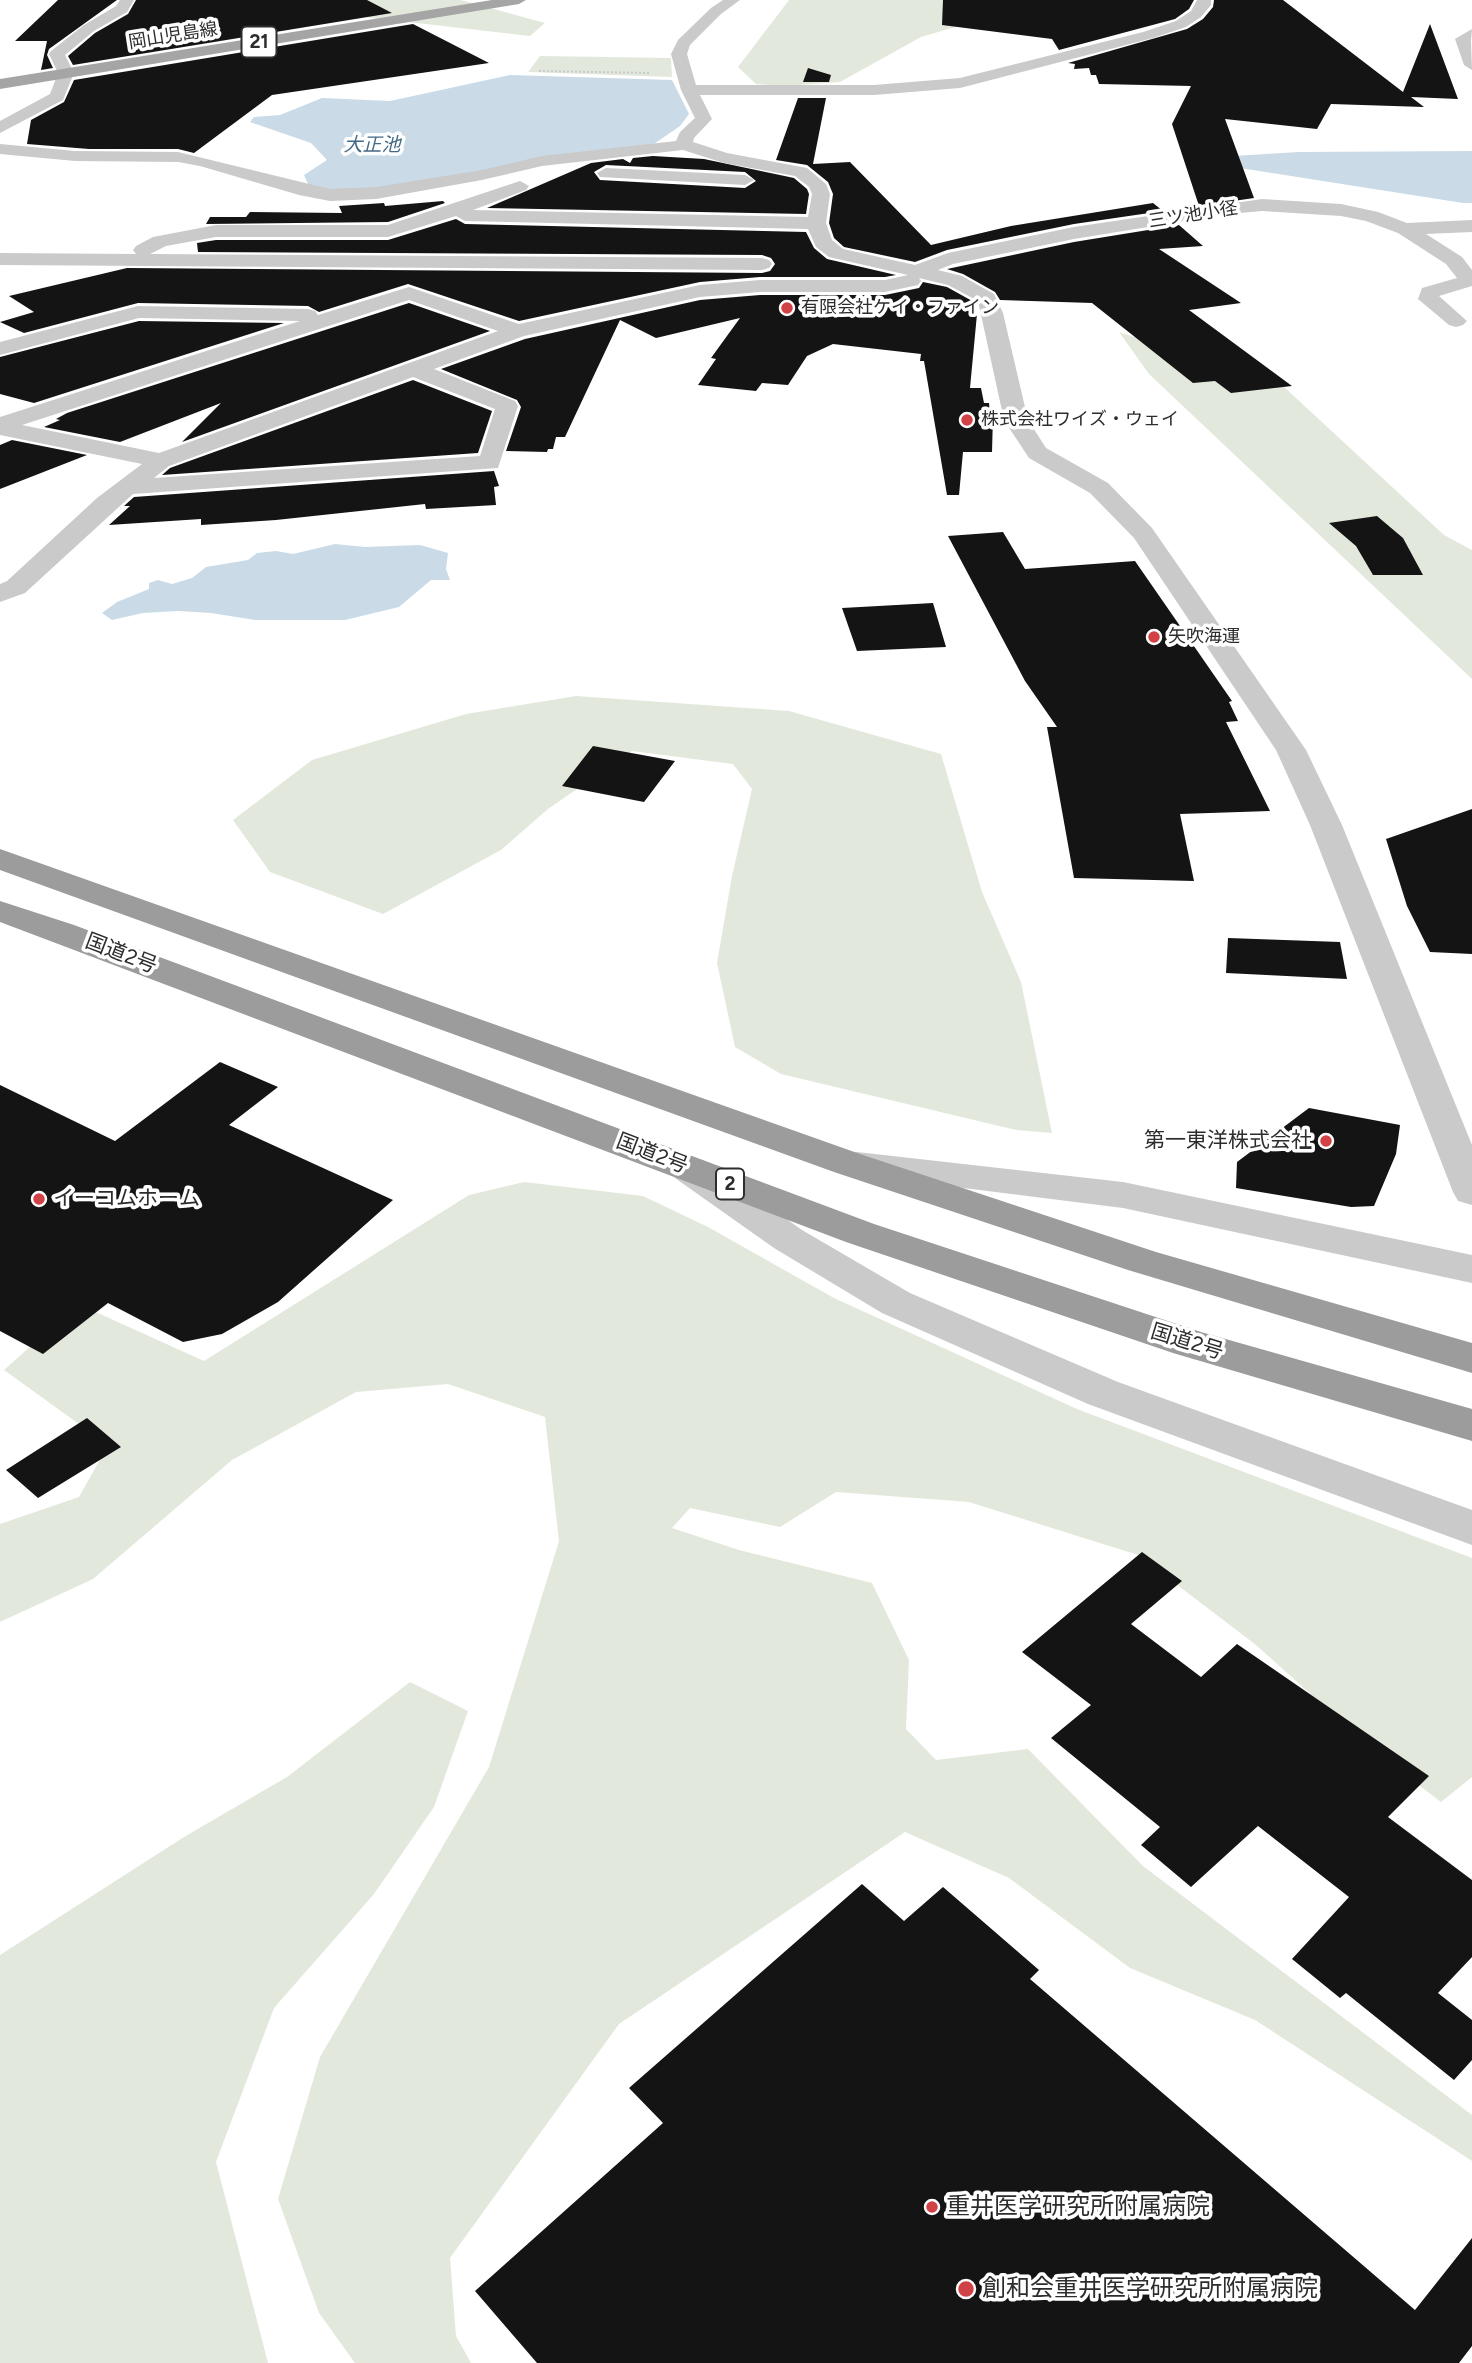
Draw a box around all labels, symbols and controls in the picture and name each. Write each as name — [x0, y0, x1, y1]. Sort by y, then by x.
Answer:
street label: 岡山児島線 — [127, 18, 219, 54]
road number: 21 — [242, 26, 276, 58]
water label: 大正池 — [344, 134, 400, 156]
street label: 三ツ池小径 — [1147, 197, 1239, 233]
place label: 有限会社ケイ・ファイン — [801, 297, 999, 319]
marker: 有限会社ケイ・ファイン — [779, 300, 795, 316]
place label: 株式会社ワイズ・ウェイ — [981, 409, 1179, 431]
marker: 株式会社ワイズ・ウェイ — [959, 412, 975, 428]
place label: 矢吹海運 — [1168, 626, 1240, 648]
marker: 矢吹海運 — [1146, 629, 1162, 645]
street label: 国道2号 — [82, 929, 160, 979]
place label: 第一東洋株式会社 — [1144, 1128, 1312, 1154]
street label: 国道2号 — [613, 1129, 691, 1179]
marker: 第一東洋株式会社 — [1318, 1133, 1334, 1149]
road number: 2 — [716, 1168, 744, 1200]
place label: イーコムホーム — [53, 1186, 200, 1212]
marker: イーコムホーム — [31, 1191, 47, 1207]
street label: 国道2号 — [1148, 1319, 1226, 1365]
place label: 重井医学研究所附属病院 — [946, 2193, 1210, 2221]
marker: 重井医学研究所附属病院 — [924, 2199, 940, 2215]
place label: 創和会重井医学研究所附属病院 — [982, 2275, 1318, 2303]
marker: 創和会重井医学研究所附属病院 — [956, 2279, 976, 2299]

